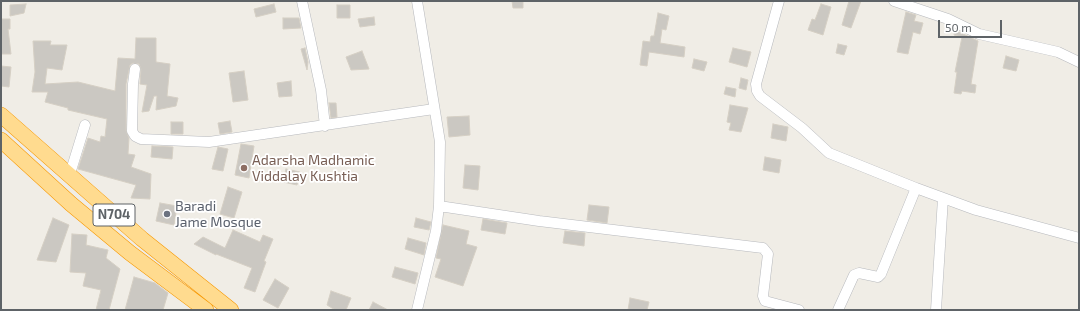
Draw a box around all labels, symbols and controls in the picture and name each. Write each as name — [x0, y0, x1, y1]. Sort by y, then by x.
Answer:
scale bar — [940, 12, 1004, 38]
text: 50 m — [945, 20, 972, 34]
place label: Adarsha Madhamic Viddalay Kushtia — [252, 152, 374, 184]
marker: Adarsha Madhamic Viddalay Kushtia — [239, 163, 249, 173]
place label: Baradi Jame Mosque — [175, 198, 261, 230]
road number: N704 — [93, 204, 135, 226]
marker: Baradi Jame Mosque — [162, 209, 172, 219]

